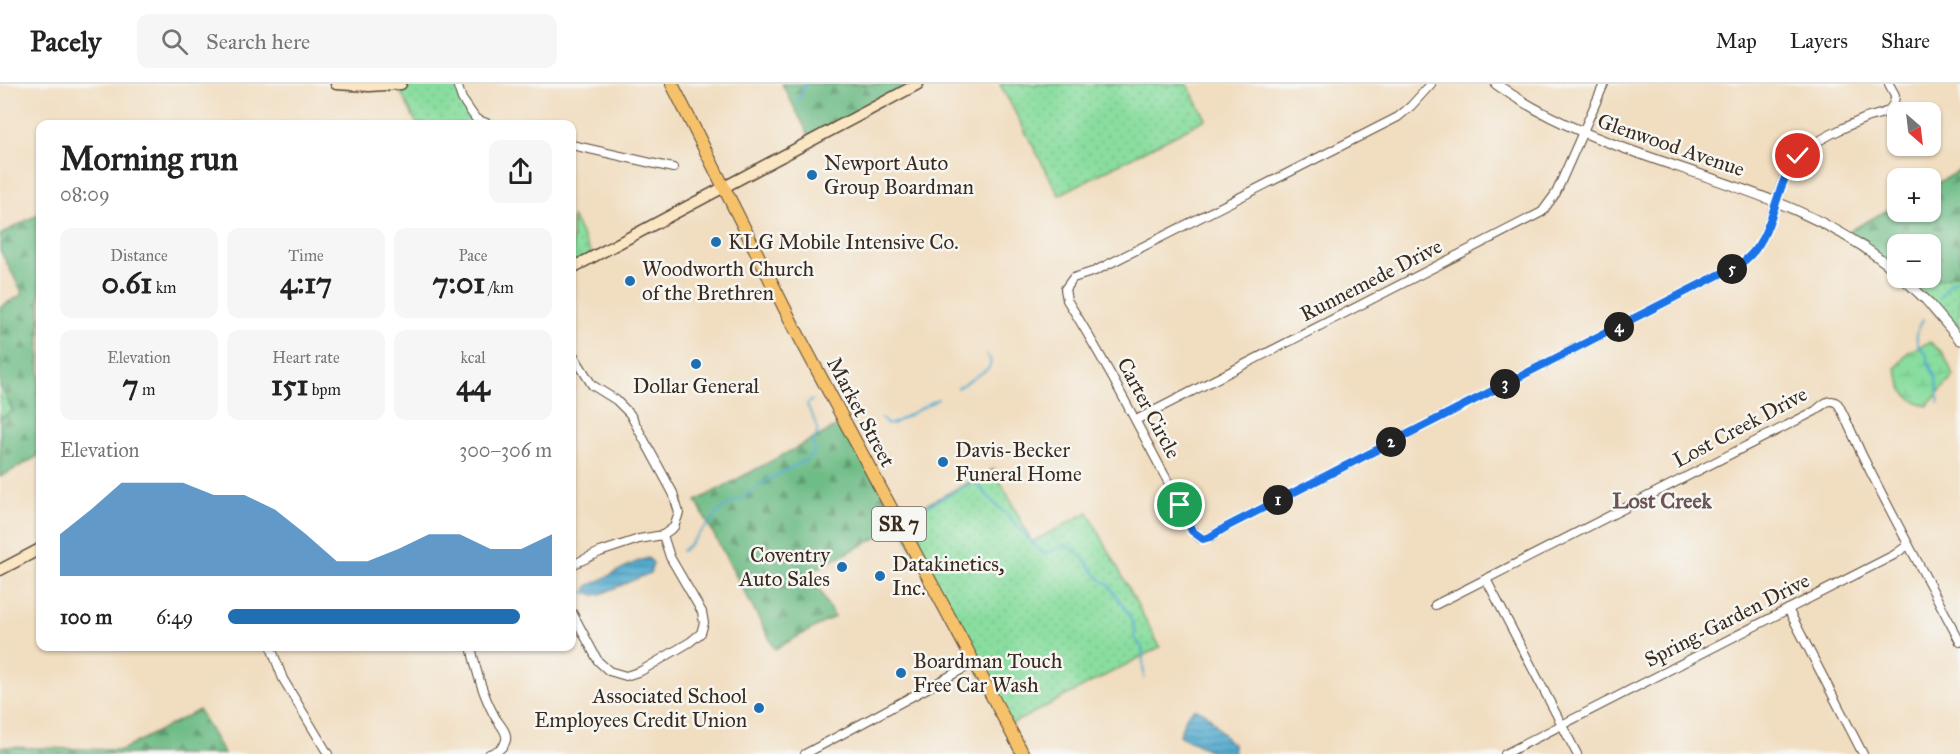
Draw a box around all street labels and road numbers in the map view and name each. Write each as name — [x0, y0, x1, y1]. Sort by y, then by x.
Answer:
street label: Glenwood Avenue — [1594, 108, 1748, 182]
street label: Runnemede Drive — [1296, 233, 1447, 327]
street label: Market Street — [821, 353, 901, 472]
street label: Carter Circle — [1112, 353, 1187, 463]
street label: Lost Creek Drive — [1668, 381, 1812, 473]
road number: SR 7 — [872, 507, 926, 541]
street label: Spring-Garden Drive — [1640, 567, 1814, 673]

